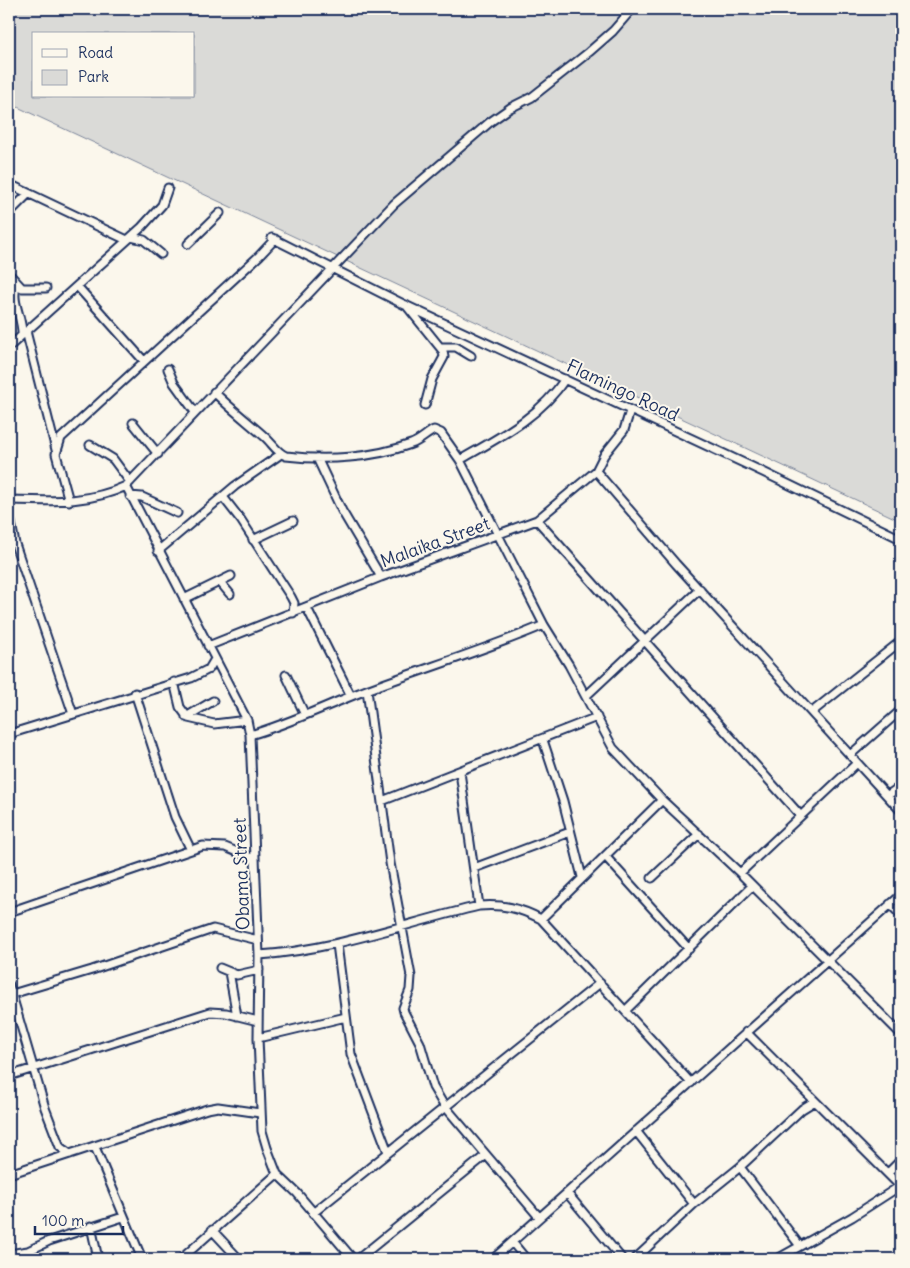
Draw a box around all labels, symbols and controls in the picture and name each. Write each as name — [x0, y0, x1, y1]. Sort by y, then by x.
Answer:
legend — [32, 32, 195, 98]
text: Road — [78, 43, 113, 62]
text: Park — [78, 67, 109, 86]
street label: Flamingo Road — [563, 354, 683, 426]
street label: Malaika Street — [377, 512, 493, 572]
street label: Obama Street — [228, 817, 254, 931]
scale bar — [35, 1203, 122, 1235]
text: 100 m — [42, 1211, 84, 1230]

